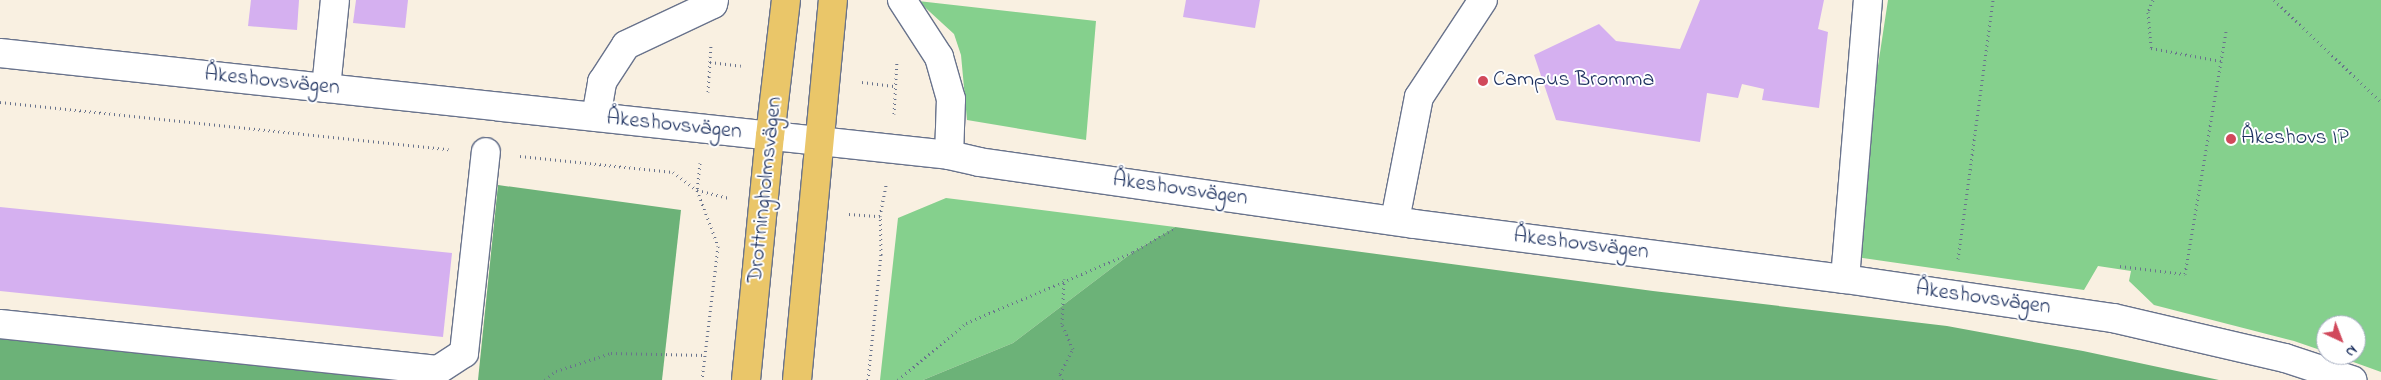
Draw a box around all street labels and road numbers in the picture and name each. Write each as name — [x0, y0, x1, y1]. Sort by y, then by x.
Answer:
street label: Åkeshovsvägen — [203, 62, 341, 102]
street label: Drottningholmsvägen — [743, 95, 789, 285]
street label: Åkeshovsvägen — [605, 106, 743, 146]
street label: Åkeshovsvägen — [1111, 167, 1249, 213]
street label: Åkeshovsvägen — [1512, 224, 1650, 266]
street label: Åkeshovsvägen — [1914, 276, 2052, 322]

